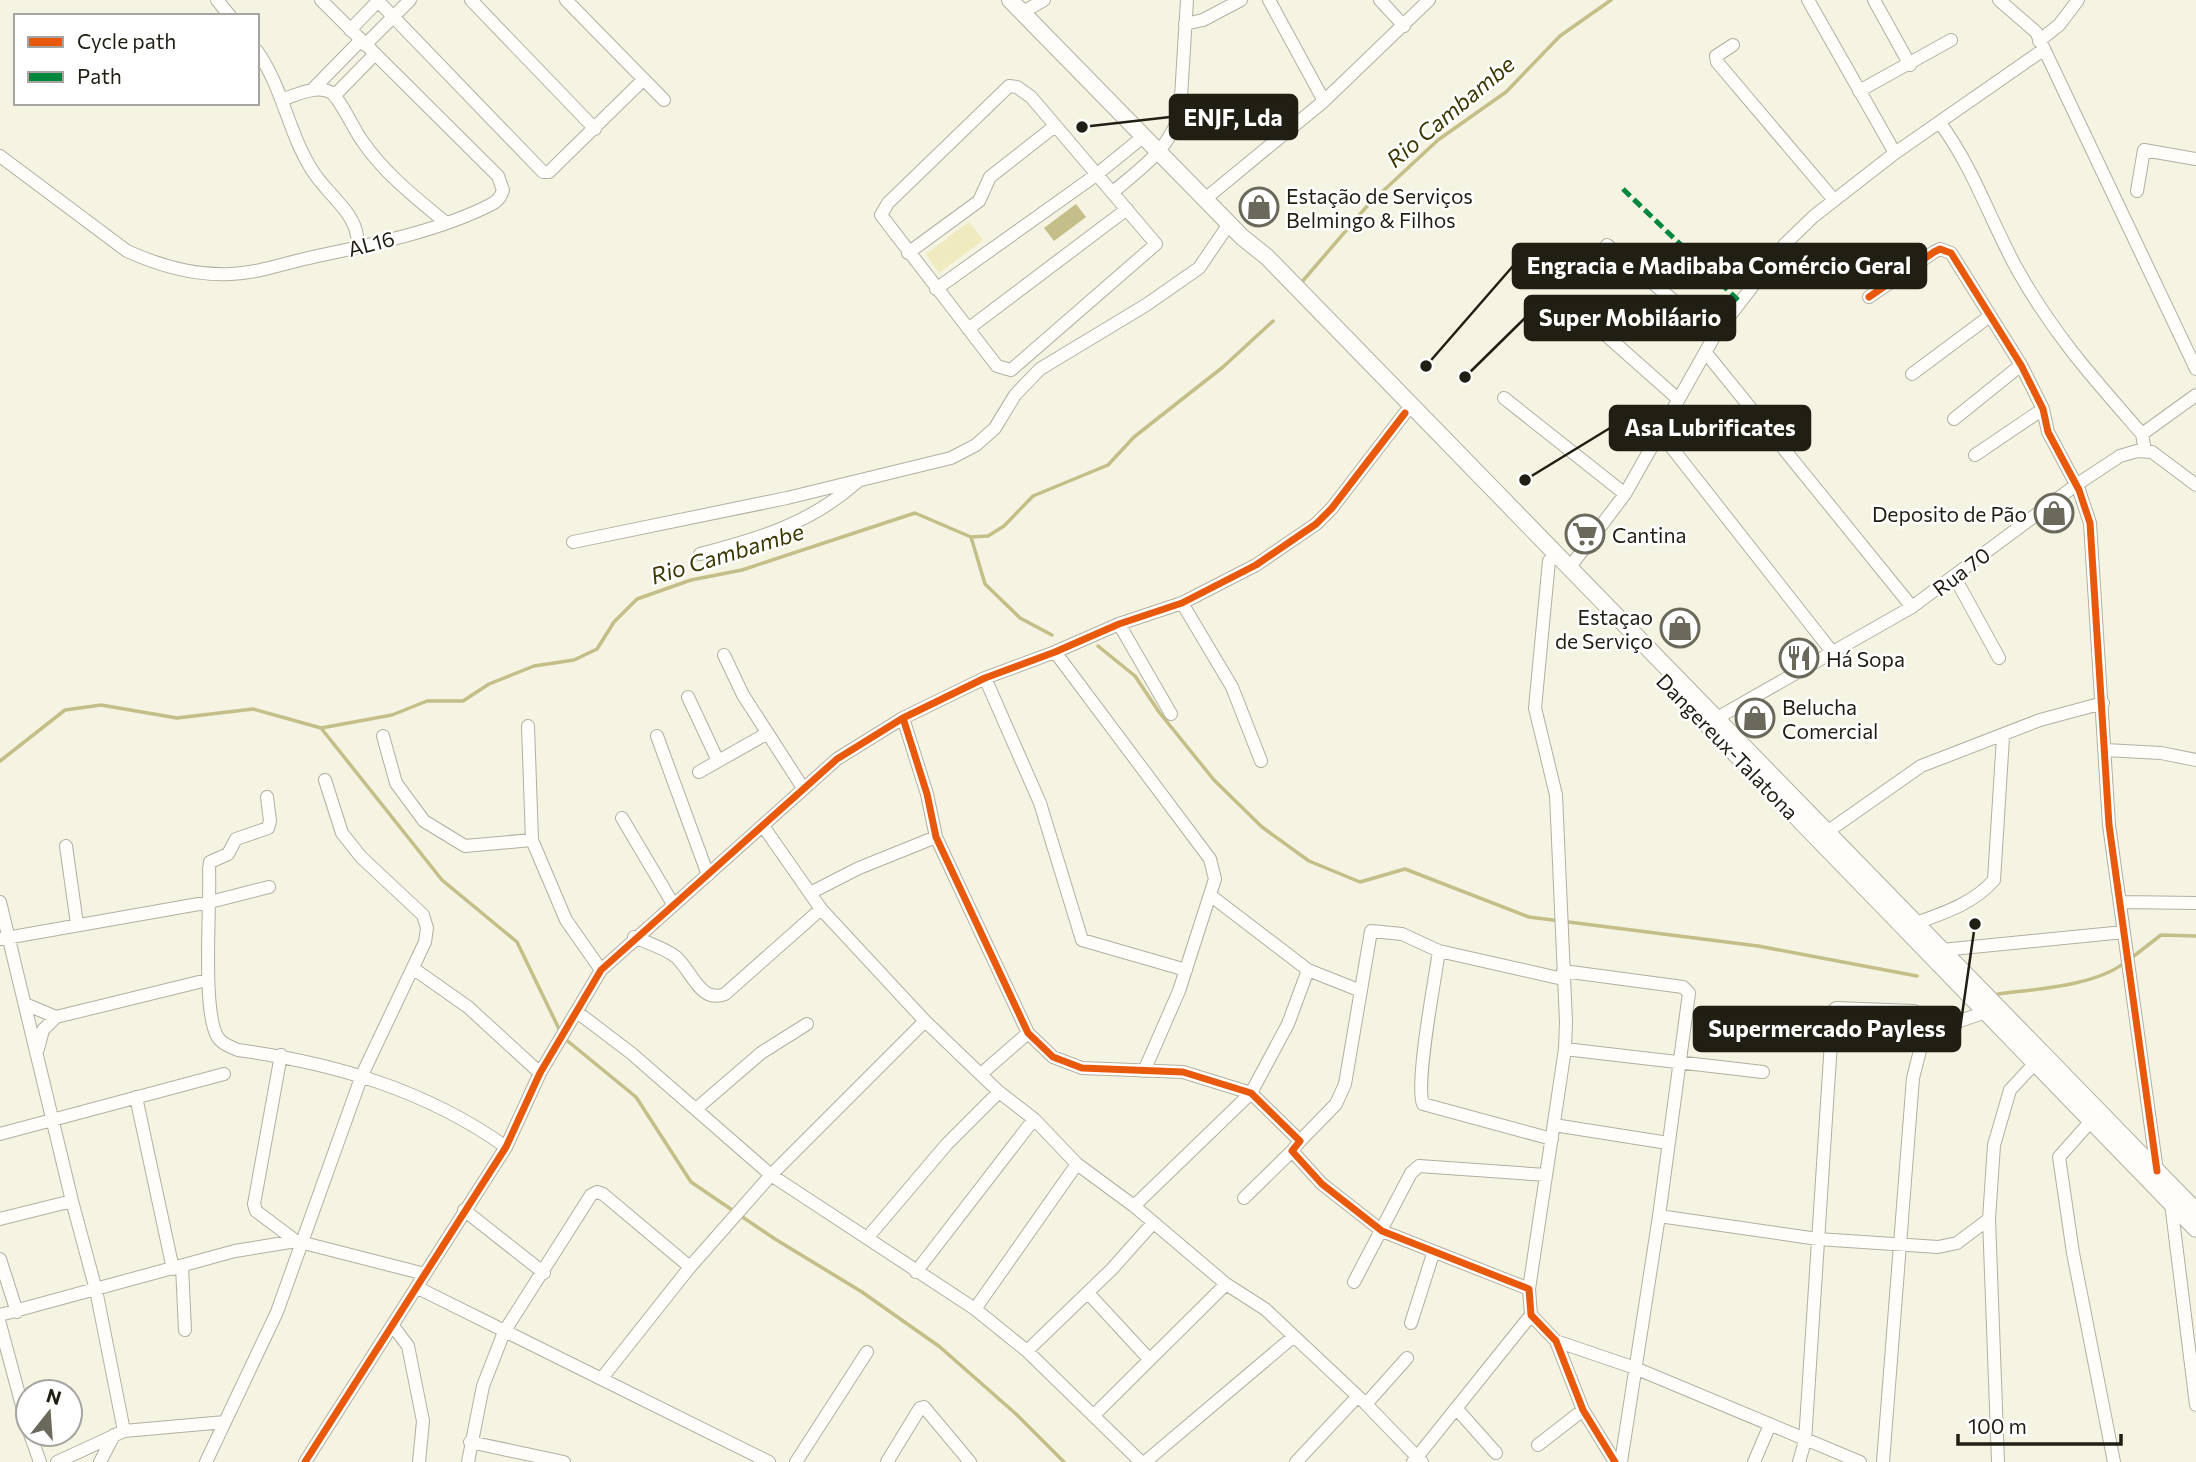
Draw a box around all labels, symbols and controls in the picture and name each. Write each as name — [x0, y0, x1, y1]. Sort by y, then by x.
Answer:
legend — [14, 14, 259, 105]
text: Cycle path — [77, 28, 176, 53]
water label: Rio Cambambe — [1380, 49, 1520, 173]
text: Path — [77, 63, 122, 88]
callout: ENJF, Lda — [1170, 95, 1297, 139]
text: ENJF, Lda — [1183, 103, 1283, 131]
place label: Estação de Serviços Belmingo & Filhos — [1286, 183, 1473, 232]
shop icon: Estação de Serviços Belmingo & Filhos — [1238, 186, 1280, 228]
street label: AL16 — [345, 225, 397, 261]
callout: Engracia e Madibaba Comércio Geral — [1513, 244, 1926, 288]
text: Engracia e Madibaba Comércio Geral — [1527, 251, 1911, 279]
callout: Super Mobiláario — [1525, 296, 1735, 340]
text: Super Mobiláario — [1539, 303, 1721, 331]
callout: Asa Lubrificates — [1610, 406, 1810, 450]
text: Asa Lubrificates — [1624, 413, 1796, 441]
shop icon: Deposito de Pão — [2033, 492, 2075, 534]
place label: Deposito de Pão — [1872, 501, 2027, 526]
supermarket icon: Cantina — [1564, 513, 1606, 555]
water label: Rio Cambambe — [647, 516, 807, 590]
place label: Cantina — [1612, 522, 1686, 547]
street label: Rua 70 — [1927, 541, 1995, 601]
place label: Estaçao de Serviço — [1555, 604, 1653, 653]
shop icon: Estaçao de Serviço — [1659, 607, 1701, 649]
restaurant icon: Há Sopa — [1778, 637, 1820, 679]
place label: Há Sopa — [1826, 646, 1905, 671]
street label: Dangereux-Talatona — [1652, 668, 1804, 824]
place label: Belucha Comercial — [1782, 694, 1878, 743]
shop icon: Belucha Comercial — [1734, 697, 1776, 739]
callout: Supermercado Payless — [1694, 1007, 1960, 1051]
text: Supermercado Payless — [1708, 1014, 1946, 1042]
north arrow — [14, 1378, 84, 1448]
text: N — [44, 1383, 64, 1409]
scale bar — [1958, 1402, 2121, 1446]
text: 100 m — [1968, 1413, 2027, 1438]

